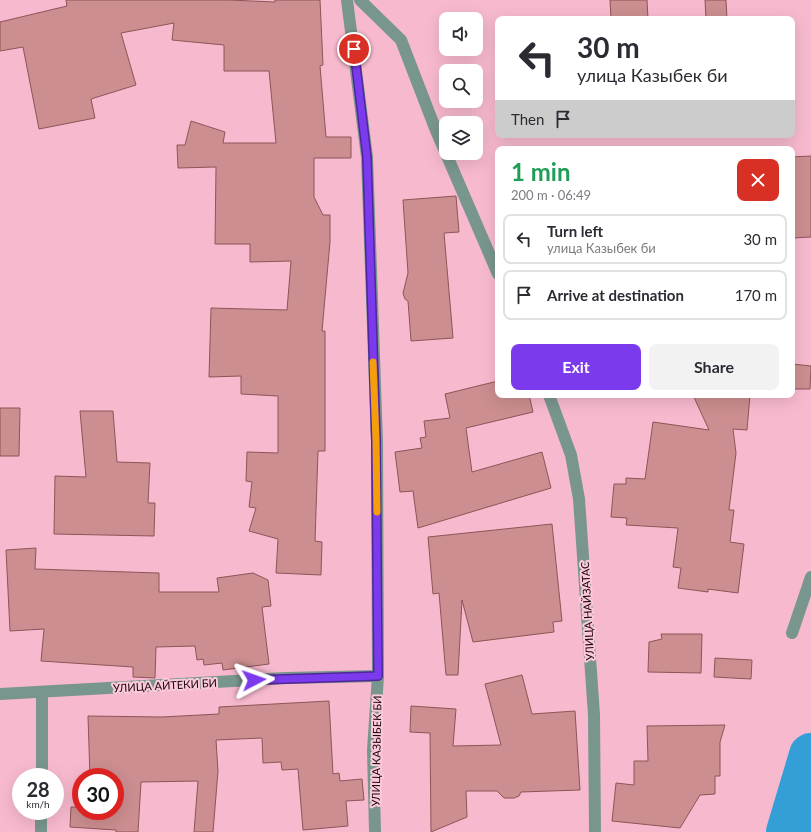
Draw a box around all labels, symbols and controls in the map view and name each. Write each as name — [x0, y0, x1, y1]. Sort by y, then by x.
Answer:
map controls — [439, 12, 483, 160]
button: sound — [439, 12, 483, 56]
text: 30 m — [577, 30, 640, 64]
pin — [337, 32, 371, 66]
icon: left — [511, 32, 563, 84]
icon: arrive — [343, 38, 365, 60]
button: search — [439, 64, 483, 108]
text: улица Казыбек би — [577, 64, 728, 86]
icon: arrive — [552, 108, 574, 130]
text: Then — [511, 110, 544, 128]
button: layers — [439, 116, 483, 160]
text: 1 min — [511, 157, 571, 186]
button: close — [737, 159, 779, 201]
text: 200 m · 06:49 — [511, 187, 591, 203]
text: Turn left — [547, 222, 603, 240]
icon: left — [513, 228, 535, 250]
text: 30 m — [743, 230, 777, 248]
text: улица Казыбек би — [547, 240, 656, 256]
icon: arrive — [513, 284, 535, 306]
text: Arrive at destination — [547, 286, 684, 304]
text: 170 m — [735, 286, 777, 304]
button: Exit — [511, 344, 641, 390]
button: Share — [649, 344, 779, 390]
street label: УЛИЦА НАЙЗАТАС — [578, 561, 596, 661]
position arrow — [233, 659, 275, 701]
street label: УЛИЦА АЙТЕКИ БИ — [113, 676, 217, 694]
street label: УЛИЦА КАЗЫБЕК БИ — [369, 695, 383, 807]
speed limit sign: 30 — [72, 768, 124, 820]
text: 28 — [26, 777, 50, 801]
text: km/h — [26, 798, 50, 810]

